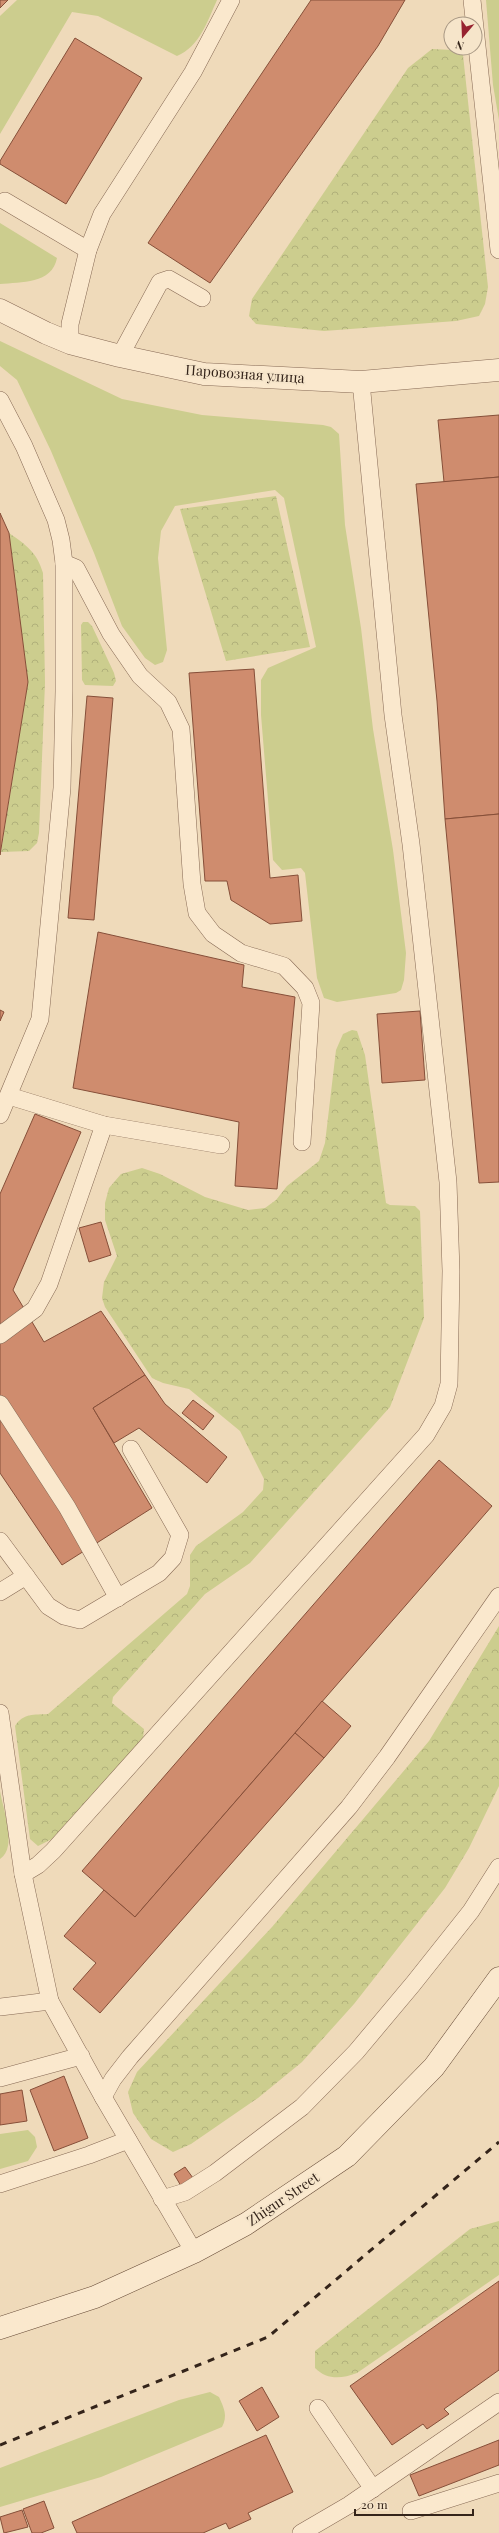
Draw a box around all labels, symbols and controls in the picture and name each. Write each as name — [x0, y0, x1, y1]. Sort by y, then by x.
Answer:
north arrow — [443, 16, 483, 56]
text: N — [453, 38, 466, 54]
street label: Паровозная улица — [185, 360, 305, 387]
street label: Zhigur Street — [243, 2167, 323, 2230]
scale bar — [355, 2491, 473, 2517]
text: 20 m — [361, 2496, 388, 2512]

